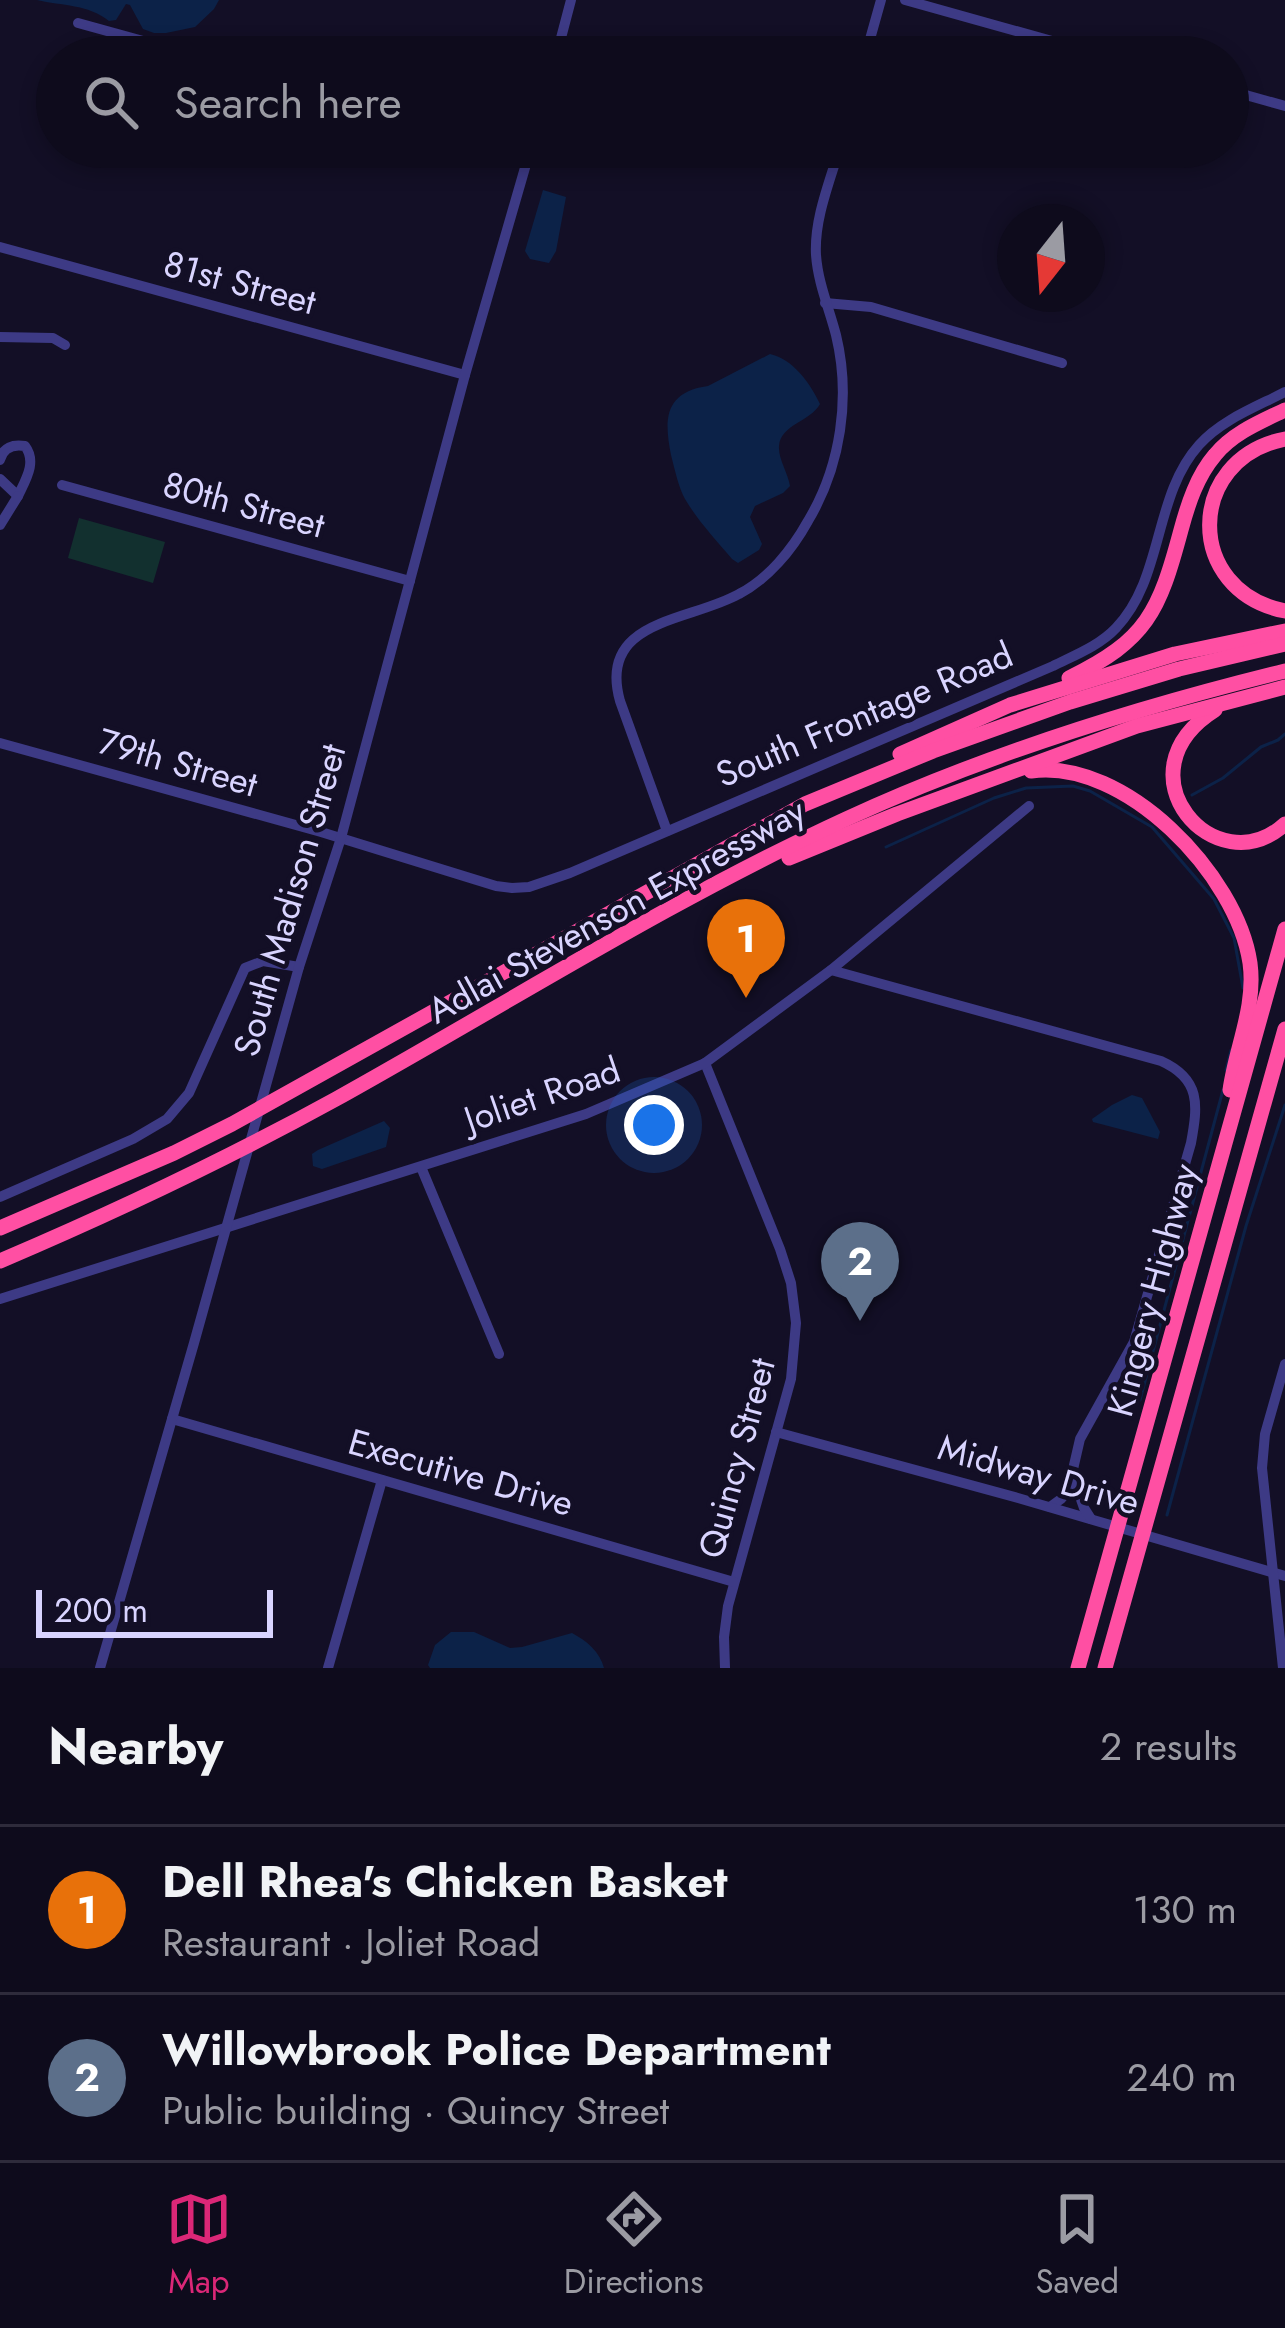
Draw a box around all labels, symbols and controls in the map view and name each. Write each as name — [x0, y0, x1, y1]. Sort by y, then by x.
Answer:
search box — [36, 36, 1249, 168]
icon: search — [78, 69, 144, 135]
text: Search here — [174, 70, 402, 135]
north arrow — [997, 204, 1105, 312]
street label: 81st Street — [158, 237, 322, 327]
street label: 80th Street — [157, 457, 331, 551]
street label: South Frontage Road — [708, 628, 1020, 800]
street label: 79th Street — [92, 714, 264, 810]
street label: South Madison Street — [220, 737, 359, 1062]
street label: Adlai Stevenson Expressway — [417, 784, 815, 1036]
pin: 1 — [707, 899, 785, 998]
street label: Joliet Road — [453, 1043, 627, 1146]
your location — [624, 1095, 684, 1155]
street label: Kingery Highway — [1093, 1158, 1211, 1422]
pin: 2 — [821, 1222, 899, 1321]
street label: Quincy Street — [684, 1352, 788, 1564]
street label: Executive Drive — [342, 1415, 580, 1529]
street label: Midway Drive — [932, 1420, 1146, 1528]
scale bar — [36, 1584, 273, 1637]
text: 200 m — [54, 1587, 148, 1634]
text: Nearby — [48, 1709, 223, 1783]
text: 2 results — [1100, 1718, 1237, 1775]
text: Dell Rhea's Chicken Basket — [162, 1849, 728, 1914]
text: 1 — [77, 1881, 97, 1938]
text: 130 m — [1133, 1881, 1237, 1938]
text: Restaurant · Joliet Road — [162, 1914, 540, 1971]
text: Willowbrook Police Department — [162, 2017, 831, 2082]
text: 2 — [74, 2049, 100, 2106]
text: 240 m — [1127, 2049, 1237, 2106]
text: Public building · Quincy Street — [162, 2082, 669, 2139]
tab: Map — [166, 2186, 232, 2305]
tab: Directions — [564, 2186, 704, 2305]
tab: Saved — [1035, 2186, 1119, 2305]

